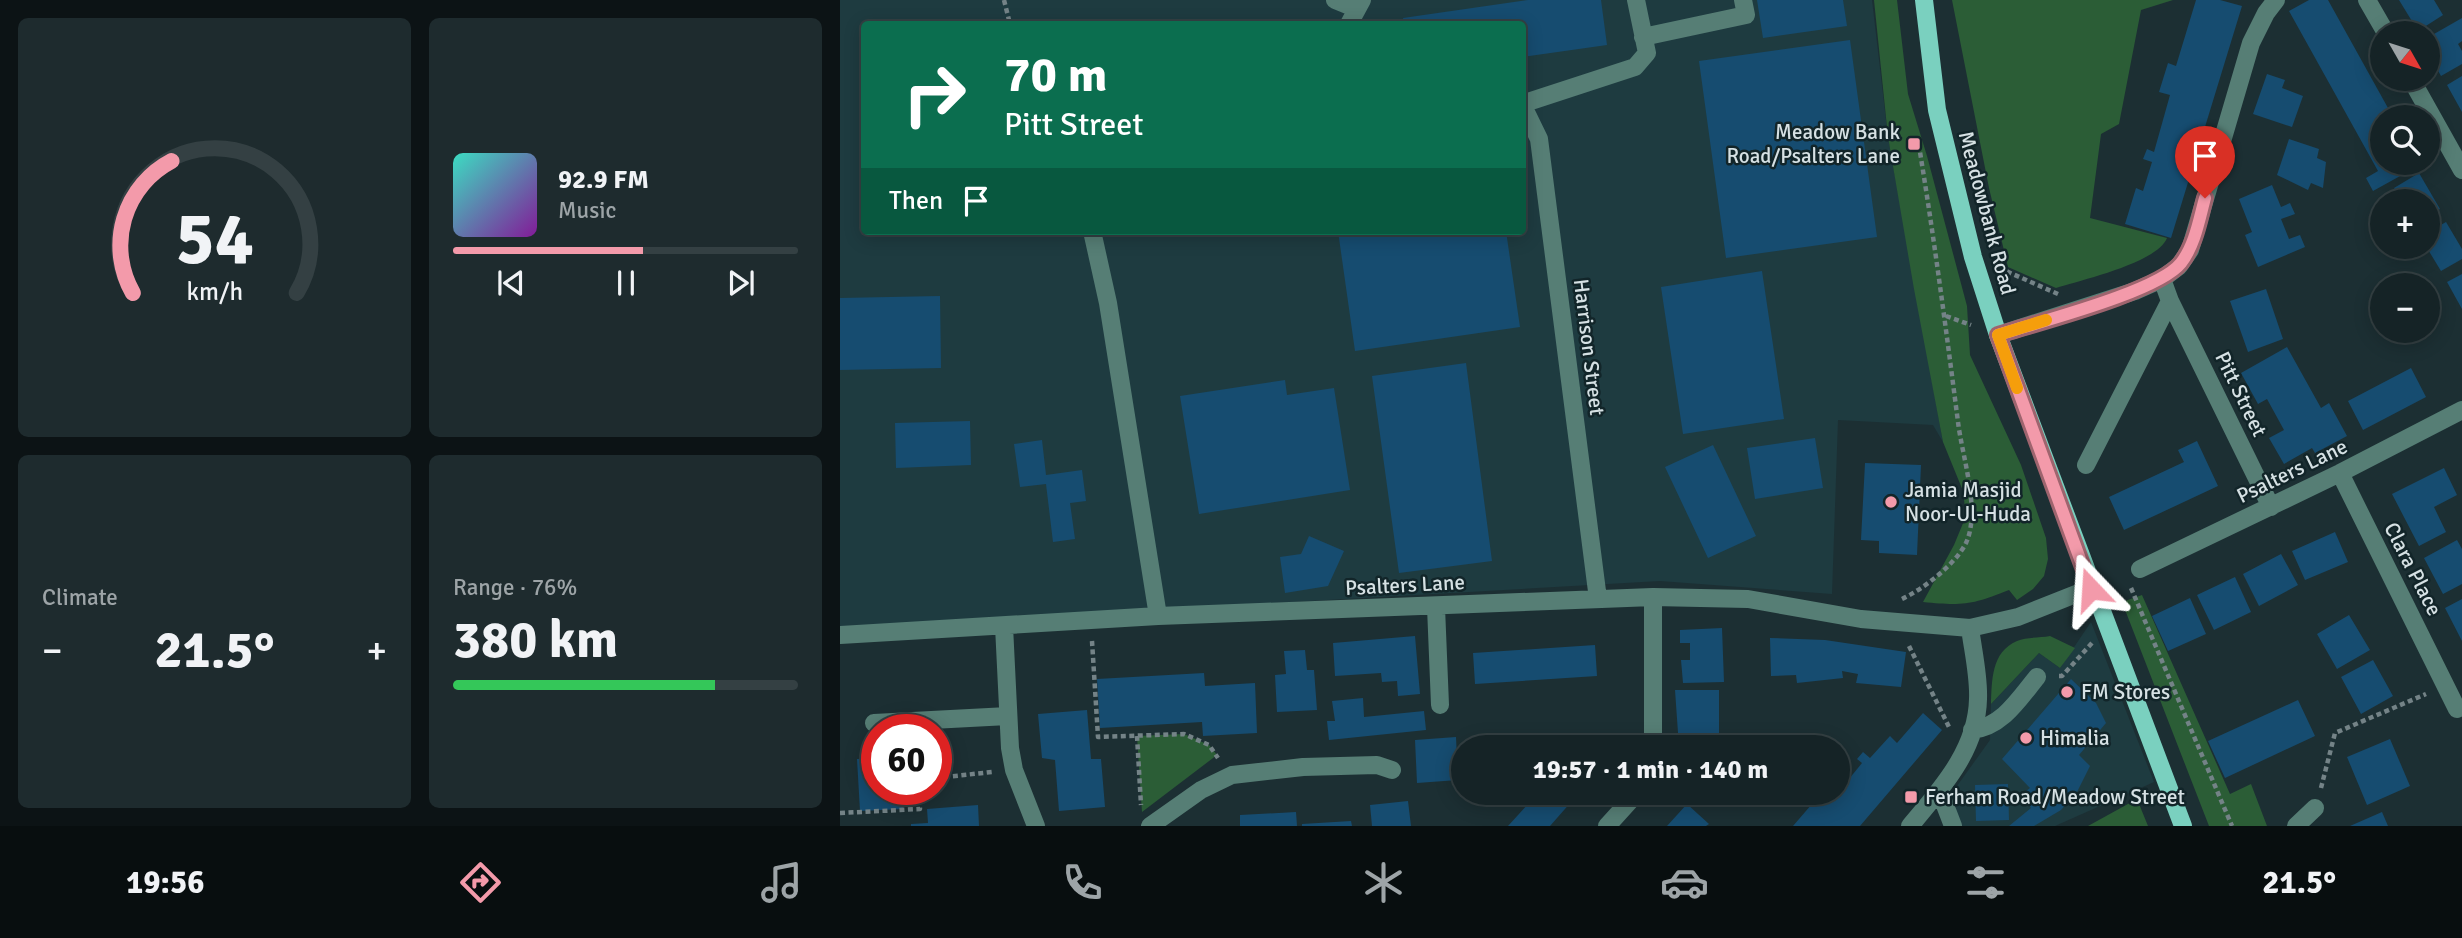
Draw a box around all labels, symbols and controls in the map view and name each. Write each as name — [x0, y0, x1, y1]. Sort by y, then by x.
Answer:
north arrow — [2370, 21, 2440, 91]
map controls — [2370, 21, 2440, 343]
text: 70 m — [1004, 45, 1107, 105]
icon: right — [889, 49, 980, 140]
text: Pitt Street — [1004, 105, 1144, 144]
button: search — [2370, 105, 2440, 175]
place label: Meadow Bank Road/Psalters Lane — [1726, 119, 1900, 169]
pin — [2175, 126, 2235, 198]
street label: Meadowbank Road — [1953, 128, 2021, 298]
marker: Meadow Bank Road/Psalters Lane — [1906, 136, 1922, 152]
icon: arrive — [2186, 137, 2224, 175]
text: 92.9 FM — [558, 164, 649, 196]
icon: arrive — [957, 182, 995, 220]
text: Then — [889, 185, 943, 217]
button: + — [2370, 189, 2440, 259]
text: 54 — [175, 196, 254, 285]
text: Music — [558, 196, 616, 225]
icon: previous — [492, 264, 530, 302]
icon: pause — [607, 264, 645, 302]
icon: next — [722, 264, 760, 302]
button: − — [2370, 273, 2440, 343]
text: km/h — [186, 276, 243, 307]
street label: Harrison Street — [1568, 277, 1610, 417]
street label: Pitt Street — [2209, 347, 2273, 441]
street label: Psalters Lane — [2232, 433, 2352, 509]
place label: Jamia Masjid Noor-Ul-Huda — [1905, 477, 2031, 527]
marker: Jamia Masjid Noor-Ul-Huda — [1883, 494, 1899, 510]
street label: Clara Place — [2378, 518, 2448, 620]
position arrow — [2054, 552, 2128, 626]
street label: Psalters Lane — [1345, 569, 1465, 601]
text: Range · 76% — [453, 573, 577, 602]
text: Climate — [42, 583, 118, 612]
text: 380 km — [453, 608, 618, 672]
text: 21.5° — [155, 618, 274, 682]
text: − — [42, 627, 63, 674]
text: + — [366, 627, 387, 674]
place label: FM Stores — [2081, 679, 2170, 705]
marker: FM Stores — [2059, 684, 2075, 700]
speed limit sign: 60 — [861, 714, 952, 805]
place label: Himalia — [2040, 725, 2110, 751]
marker: Himalia — [2018, 730, 2034, 746]
text: 19:57 · 1 min · 140 m — [1533, 754, 1768, 786]
place label: Ferham Road/Meadow Street — [1925, 784, 2185, 810]
marker: Ferham Road/Meadow Street — [1903, 789, 1919, 805]
icon: directions — [456, 858, 505, 907]
icon: music — [757, 858, 806, 907]
icon: phone — [1058, 858, 1107, 907]
icon: climate — [1359, 858, 1408, 907]
icon: car — [1660, 858, 1709, 907]
icon: filters — [1961, 858, 2010, 907]
text: 19:56 — [126, 863, 205, 902]
text: 21.5° — [2262, 863, 2336, 902]

